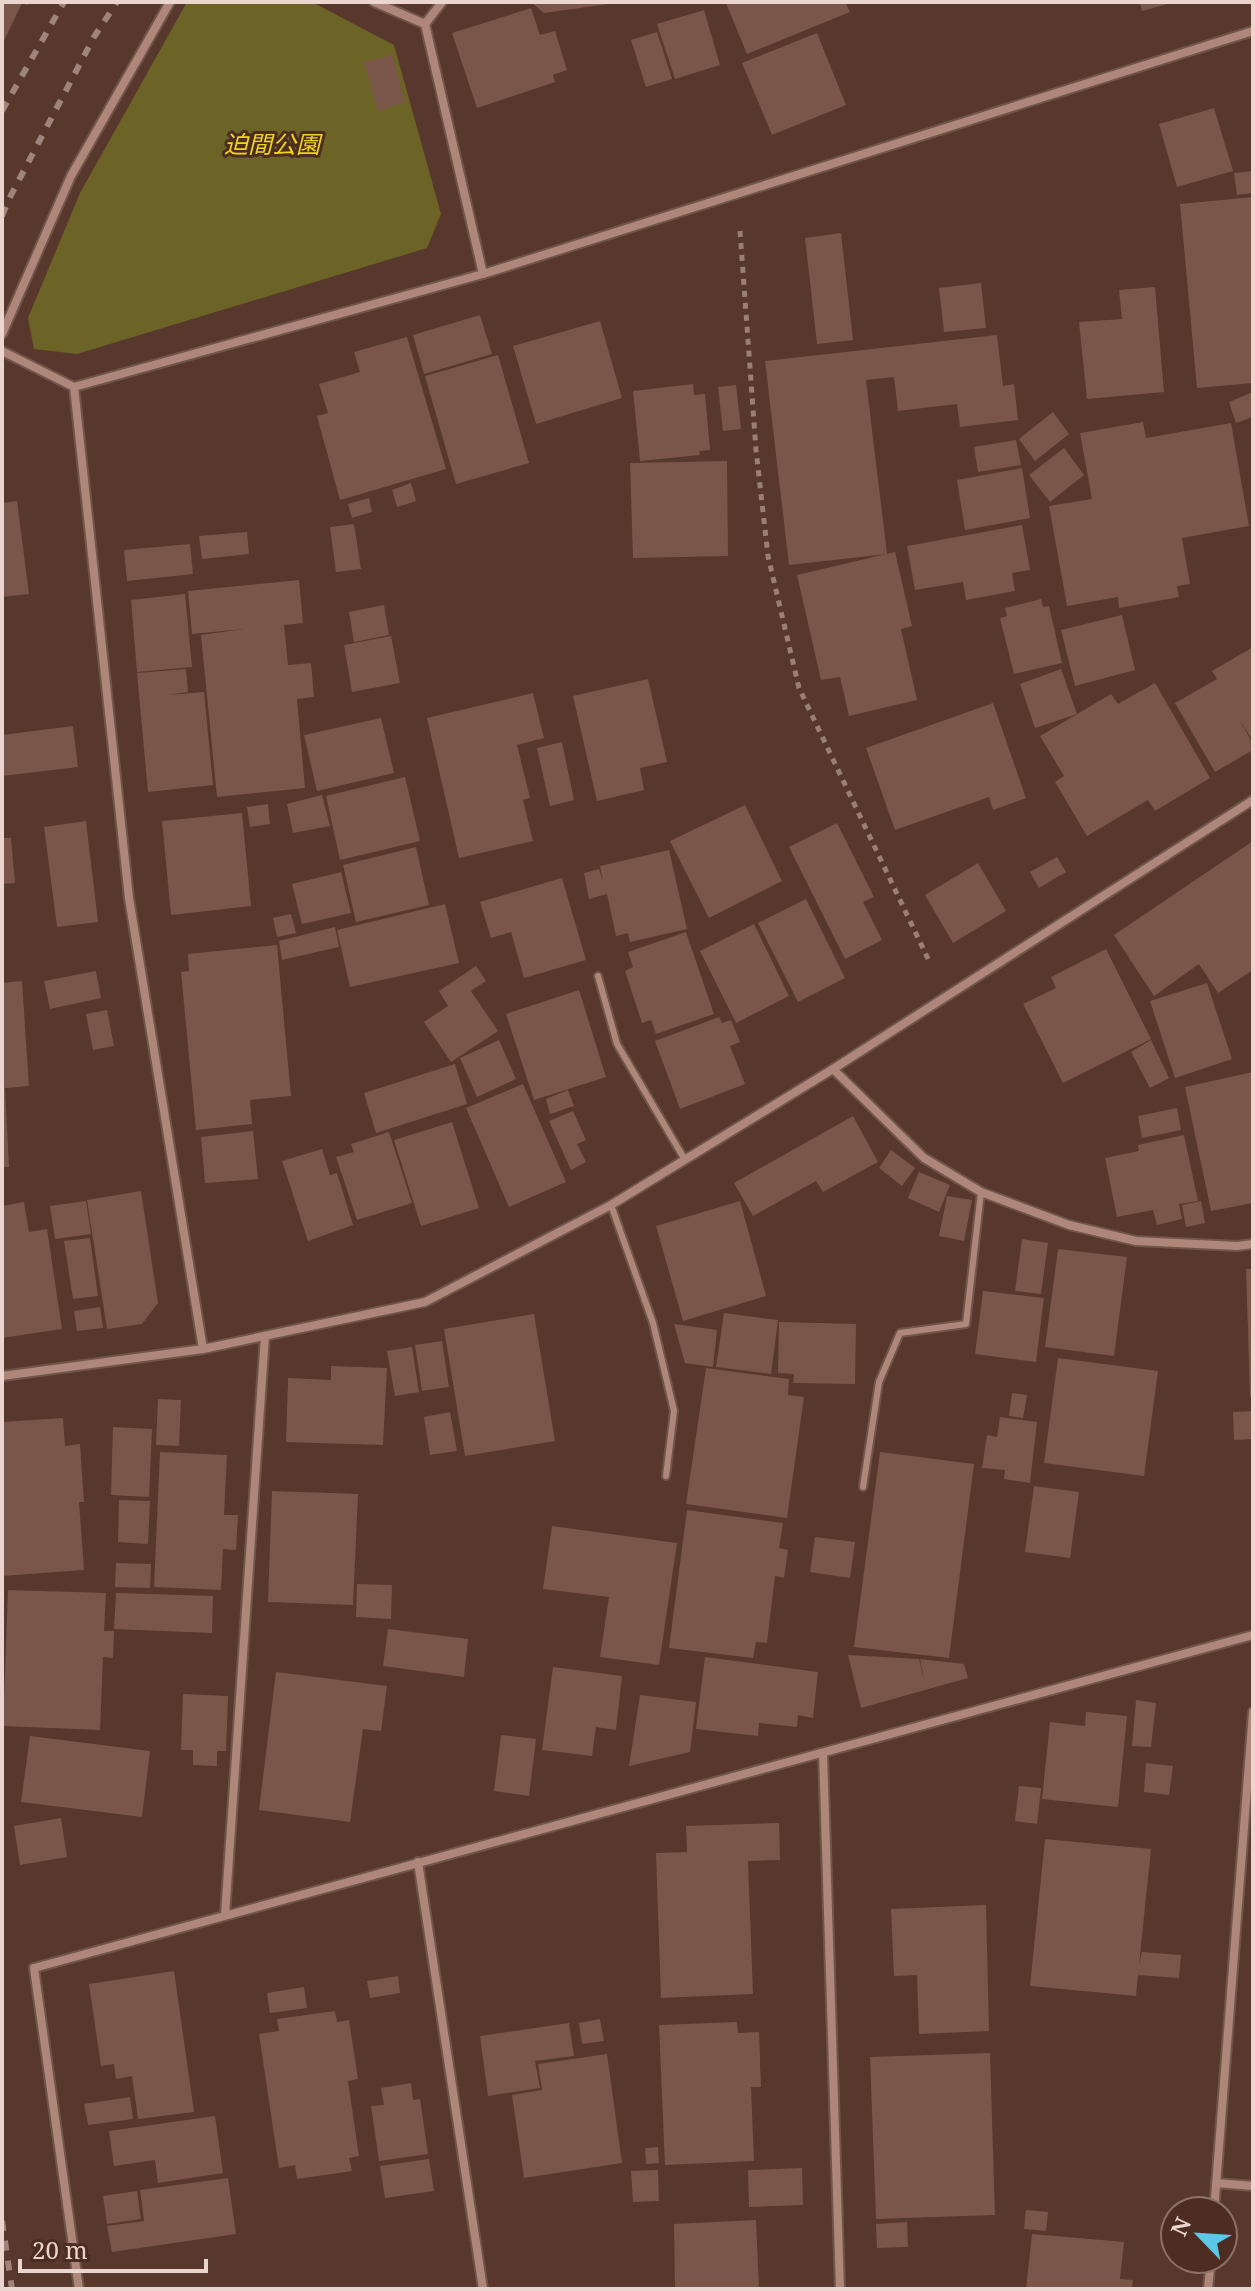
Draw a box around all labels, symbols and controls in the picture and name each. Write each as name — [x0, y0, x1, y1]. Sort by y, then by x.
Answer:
park label: 迫間公園 — [224, 127, 323, 160]
north arrow — [1159, 2195, 1239, 2275]
text: N — [1163, 2212, 1197, 2240]
scale bar — [20, 2223, 206, 2273]
text: 20 m — [32, 2233, 88, 2266]

